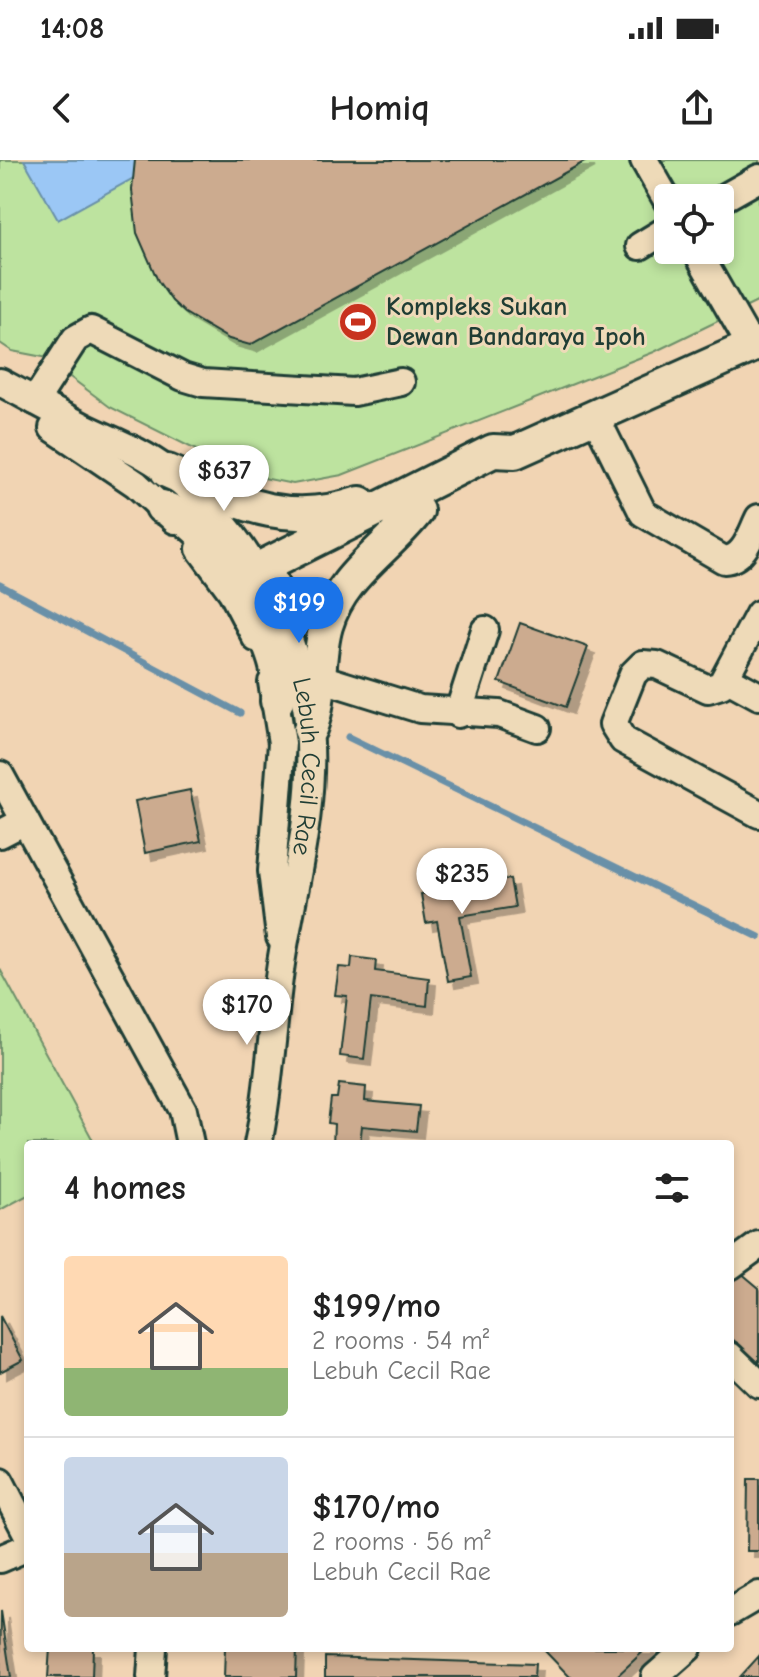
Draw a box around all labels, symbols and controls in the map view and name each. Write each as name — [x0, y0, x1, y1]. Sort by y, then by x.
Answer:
text: 14:08 — [40, 11, 104, 46]
icon: back — [40, 86, 84, 130]
icon: share — [675, 86, 719, 130]
text: Homiq — [329, 88, 430, 129]
map controls — [654, 184, 734, 264]
button: locate — [654, 184, 734, 264]
place label: Kompleks Sukan Dewan Bandaraya Ipoh — [386, 292, 646, 352]
sports icon: Kompleks Sukan Dewan Bandaraya Ipoh — [337, 301, 379, 343]
pin: $637 — [177, 445, 271, 513]
text: $637 — [197, 456, 251, 486]
pin: $199 — [252, 577, 346, 645]
text: $199 — [272, 588, 326, 618]
street label: Lebuh Cecil Rae — [286, 675, 325, 858]
pin: $235 — [415, 848, 509, 916]
text: $235 — [434, 859, 490, 889]
pin: $170 — [200, 979, 294, 1047]
text: $170 — [221, 990, 273, 1020]
icon: filters — [650, 1166, 694, 1210]
text: 4 homes — [64, 1168, 186, 1208]
text: $199/mo — [312, 1286, 441, 1326]
icon: home — [128, 1288, 224, 1384]
text: 2 rooms · 54 m² — [312, 1326, 489, 1356]
text: Lebuh Cecil Rae — [312, 1356, 491, 1386]
text: $170/mo — [312, 1487, 440, 1527]
icon: home — [128, 1489, 224, 1585]
text: 2 rooms · 56 m² — [312, 1527, 491, 1557]
text: Lebuh Cecil Rae — [312, 1557, 491, 1587]

